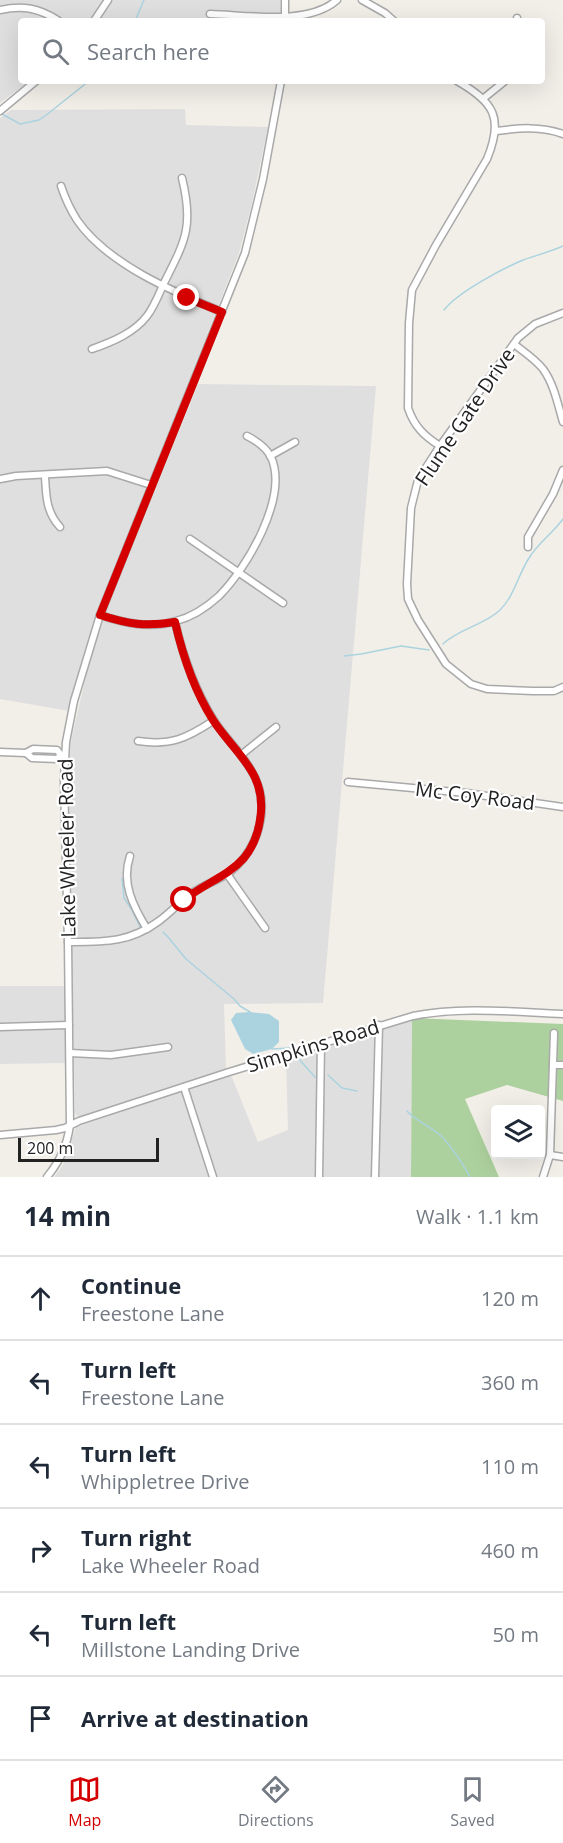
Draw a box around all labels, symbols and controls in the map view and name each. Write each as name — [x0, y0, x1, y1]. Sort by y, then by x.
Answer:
search box — [18, 18, 545, 84]
icon: search — [39, 35, 72, 68]
text: Search here — [87, 36, 210, 66]
route end — [173, 284, 199, 310]
street label: Flume Gate Drive — [408, 343, 521, 491]
street label: Lake Wheeler Road — [51, 758, 82, 938]
street label: Mc Coy Road — [414, 775, 536, 816]
route start — [170, 886, 196, 912]
street label: Simpkins Road — [243, 1013, 382, 1078]
map controls — [491, 1105, 545, 1159]
button: layers — [491, 1105, 545, 1159]
scale bar — [18, 1135, 159, 1162]
text: 200 m — [27, 1137, 73, 1159]
text: 14 min — [24, 1198, 111, 1234]
text: Walk · 1.1 km — [416, 1203, 539, 1230]
text: Continue — [81, 1270, 181, 1300]
icon: ahead — [24, 1282, 57, 1315]
text: 120 m — [481, 1285, 539, 1312]
text: Freestone Lane — [81, 1300, 224, 1327]
text: Turn left — [81, 1354, 176, 1384]
icon: left — [24, 1366, 57, 1399]
text: 360 m — [481, 1369, 539, 1396]
text: Freestone Lane — [81, 1384, 224, 1411]
text: Turn left — [81, 1438, 176, 1468]
icon: left — [24, 1450, 57, 1483]
text: 110 m — [481, 1453, 539, 1480]
text: Whippletree Drive — [81, 1468, 249, 1495]
text: Turn right — [81, 1522, 192, 1552]
icon: right — [24, 1534, 57, 1567]
text: 460 m — [481, 1537, 539, 1564]
text: Lake Wheeler Road — [81, 1552, 260, 1579]
text: Turn left — [81, 1606, 176, 1636]
icon: left — [24, 1618, 57, 1651]
text: 50 m — [492, 1621, 539, 1648]
text: Millstone Landing Drive — [81, 1636, 300, 1663]
icon: arrive — [24, 1702, 57, 1735]
text: Arrive at destination — [81, 1703, 309, 1733]
tab: Map — [68, 1773, 101, 1831]
tab: Directions — [238, 1773, 314, 1831]
tab: Saved — [450, 1773, 495, 1831]

